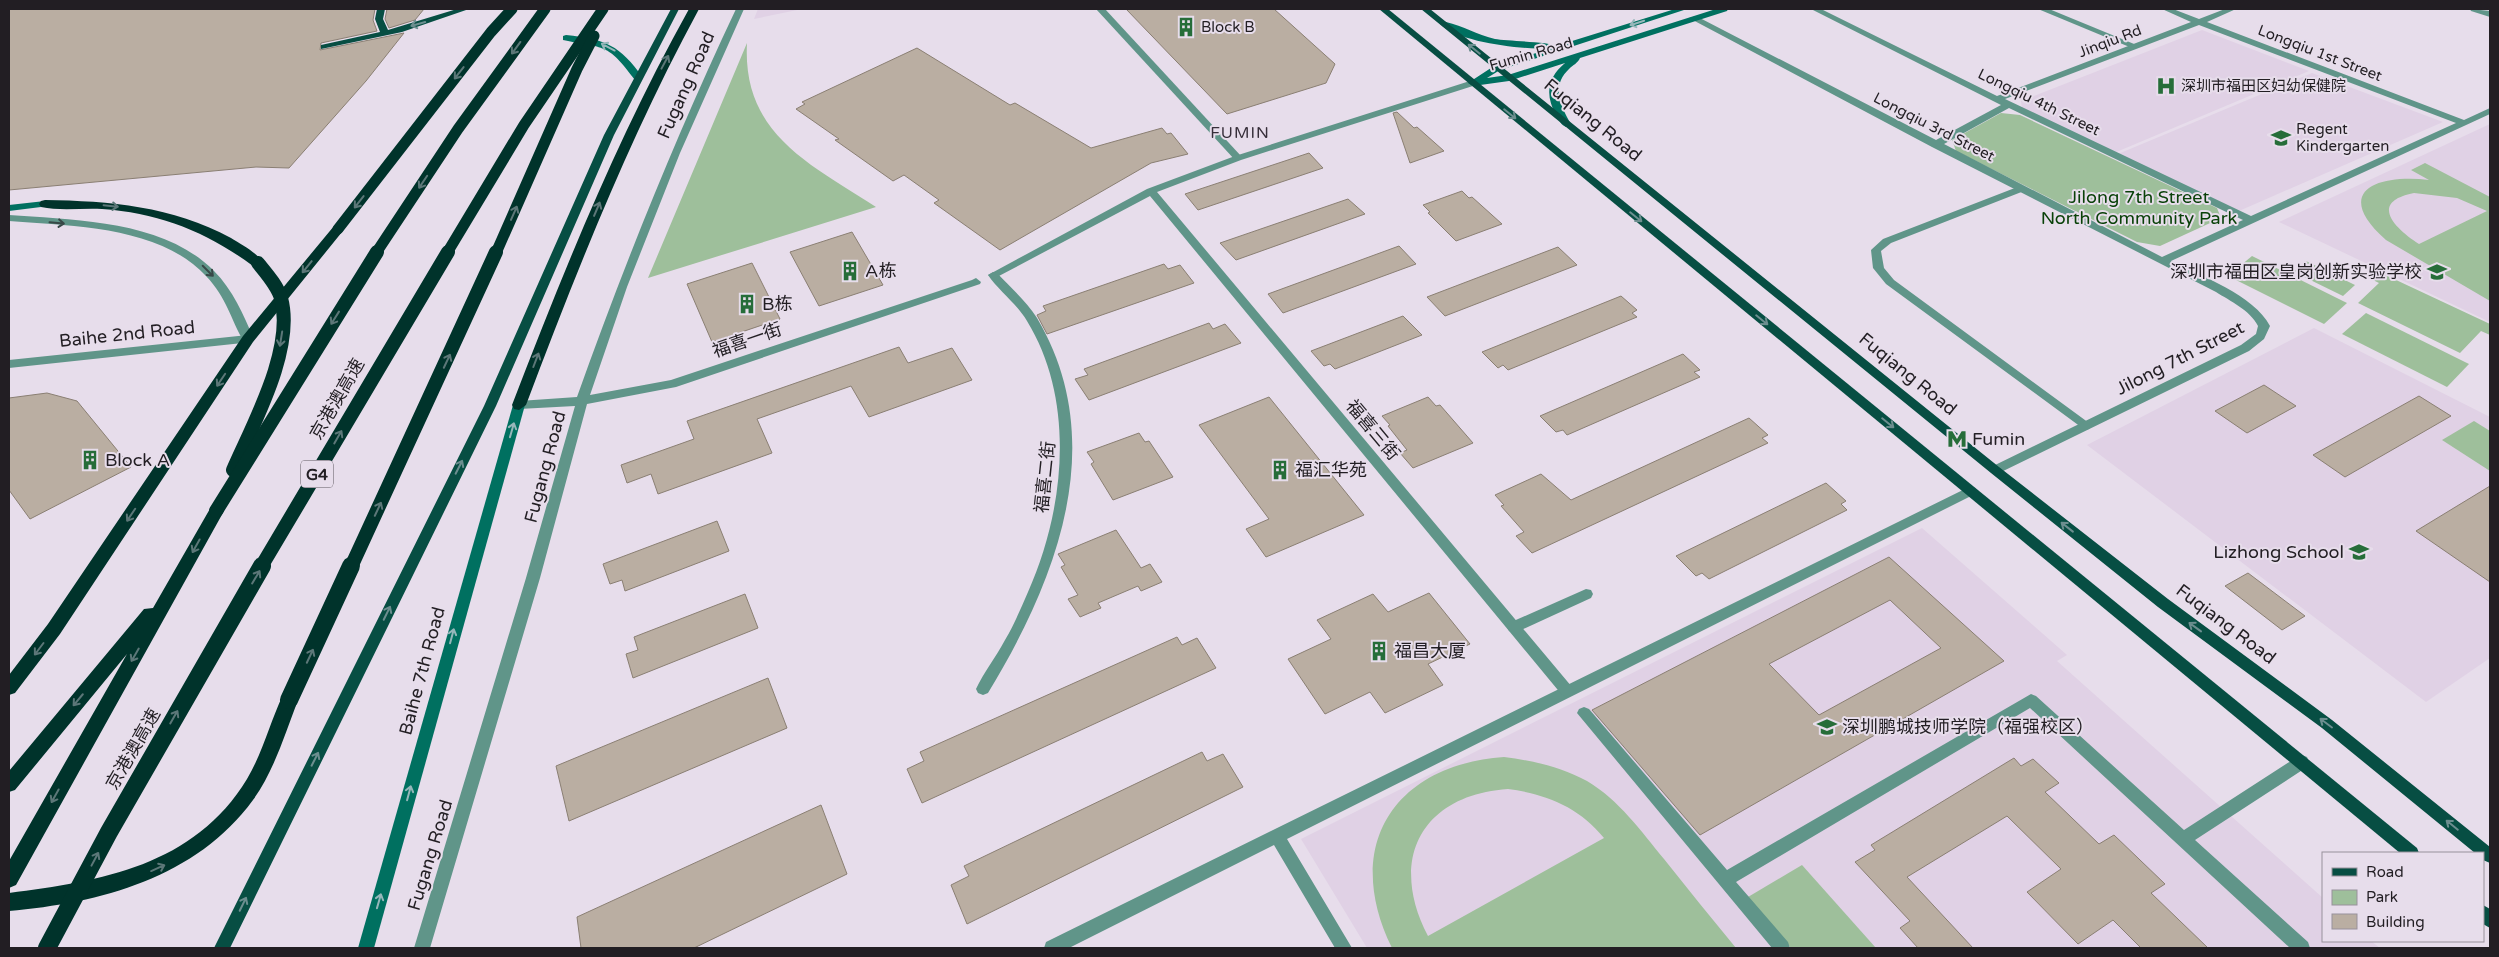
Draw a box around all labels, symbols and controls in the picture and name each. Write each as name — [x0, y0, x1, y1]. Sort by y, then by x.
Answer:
building icon: Block B — [1175, 16, 1197, 38]
place label: Block B — [1201, 18, 1255, 36]
one-way arrow — [1629, 19, 1645, 29]
one-way arrow — [411, 20, 427, 30]
street label: Jinqiu Rd — [2076, 21, 2144, 61]
street label: Longqiu 1st Street — [2255, 21, 2385, 85]
street label: Fugang Road — [653, 28, 719, 142]
street label: Fumin Road — [1487, 34, 1575, 74]
one-way arrow — [511, 41, 521, 55]
one-way arrow — [601, 42, 616, 52]
one-way arrow — [1468, 43, 1481, 54]
one-way arrow — [660, 54, 670, 69]
street label: Longqiu 4th Street — [1975, 65, 2103, 140]
one-way arrow — [453, 66, 464, 79]
street label: Fuqiang Road — [1540, 74, 1646, 166]
hospital icon: 深圳市福田区妇幼保健院 — [2155, 75, 2177, 97]
place label: 深圳市福田区妇幼保健院 — [2181, 77, 2346, 95]
street label: Longqiu 3rd Street — [1870, 89, 1998, 166]
one-way arrow — [1504, 108, 1517, 119]
place label: Regent Kindergarten — [2296, 120, 2389, 155]
district label: FUMIN — [1210, 123, 1270, 143]
school or university icon: Regent Kindergarten — [2270, 127, 2292, 149]
one-way arrow — [418, 174, 428, 188]
park label: Jilong 7th Street North Community Park — [2041, 186, 2238, 229]
one-way arrow — [354, 195, 364, 209]
one-way arrow — [103, 201, 119, 211]
one-way arrow — [593, 202, 603, 217]
one-way arrow — [509, 206, 519, 221]
one-way arrow — [1629, 211, 1642, 222]
one-way arrow — [49, 218, 65, 227]
one-way arrow — [301, 260, 312, 273]
building icon: A栋 — [839, 260, 861, 282]
place label: A栋 — [865, 260, 896, 282]
place label: 深圳市福田区皇岗创新实验学校 — [2170, 261, 2422, 283]
school or university icon: 深圳市福田区皇岗创新实验学校 — [2426, 261, 2448, 283]
one-way arrow — [202, 265, 215, 277]
building icon: B栋 — [736, 293, 758, 315]
place label: B栋 — [762, 293, 792, 315]
one-way arrow — [329, 310, 339, 324]
one-way arrow — [1755, 314, 1768, 325]
street label: Baihe 2nd Road — [58, 316, 196, 352]
street label: Jilong 7th Street — [2112, 316, 2248, 400]
street label: 福喜一街 — [709, 318, 785, 362]
street label: Fuqiang Road — [1855, 328, 1961, 420]
one-way arrow — [276, 331, 286, 347]
one-way arrow — [532, 352, 541, 368]
one-way arrow — [442, 354, 452, 369]
street label: 京港澳高速 — [305, 355, 369, 443]
one-way arrow — [216, 373, 226, 387]
street label: 福喜三街 — [1341, 395, 1405, 465]
street label: Fugang Road — [519, 409, 571, 525]
one-way arrow — [1881, 417, 1894, 428]
one-way arrow — [508, 422, 517, 438]
metro station icon: Fumin — [1946, 428, 1968, 450]
place label: Fumin — [1972, 428, 2025, 450]
one-way arrow — [334, 430, 344, 444]
street label: 福喜二街 — [1030, 440, 1060, 514]
building icon: Block A — [79, 449, 101, 471]
place label: Block A — [105, 449, 170, 471]
building icon: 福汇华苑 — [1269, 459, 1291, 481]
place label: 福汇华苑 — [1295, 459, 1367, 481]
road number: G4 — [301, 460, 333, 488]
one-way arrow — [455, 460, 464, 475]
one-way arrow — [374, 502, 383, 517]
one-way arrow — [126, 508, 136, 522]
one-way arrow — [2061, 521, 2074, 532]
one-way arrow — [191, 539, 201, 553]
place label: Lizhong School — [2213, 541, 2344, 563]
school or university icon: Lizhong School — [2348, 541, 2370, 563]
one-way arrow — [251, 570, 261, 584]
street label: Fuqiang Road — [2172, 579, 2280, 669]
street label: Baihe 7th Road — [394, 604, 450, 738]
one-way arrow — [383, 606, 392, 621]
one-way arrow — [2189, 621, 2202, 632]
one-way arrow — [448, 629, 458, 645]
building icon: 福昌大厦 — [1368, 640, 1390, 662]
place label: 福昌大厦 — [1394, 640, 1466, 662]
one-way arrow — [34, 642, 44, 656]
one-way arrow — [130, 647, 140, 662]
one-way arrow — [306, 649, 315, 664]
one-way arrow — [73, 694, 84, 707]
street label: 京港澳高速 — [101, 705, 165, 793]
one-way arrow — [170, 711, 180, 725]
school or university icon: 深圳鹏城技师学院（福强校区） — [1816, 716, 1838, 738]
place label: 深圳鹏城技师学院（福强校区） — [1842, 716, 2094, 738]
one-way arrow — [2319, 718, 2332, 729]
one-way arrow — [311, 752, 320, 767]
one-way arrow — [405, 785, 415, 801]
one-way arrow — [50, 789, 60, 804]
street label: Fugang Road — [403, 797, 457, 913]
one-way arrow — [2446, 820, 2459, 831]
one-way arrow — [91, 852, 100, 867]
legend — [2322, 852, 2484, 942]
one-way arrow — [150, 863, 165, 872]
text: Road — [2366, 863, 2404, 881]
text: Park — [2366, 888, 2398, 906]
one-way arrow — [375, 894, 385, 910]
one-way arrow — [238, 897, 248, 912]
text: Building — [2366, 913, 2425, 931]

